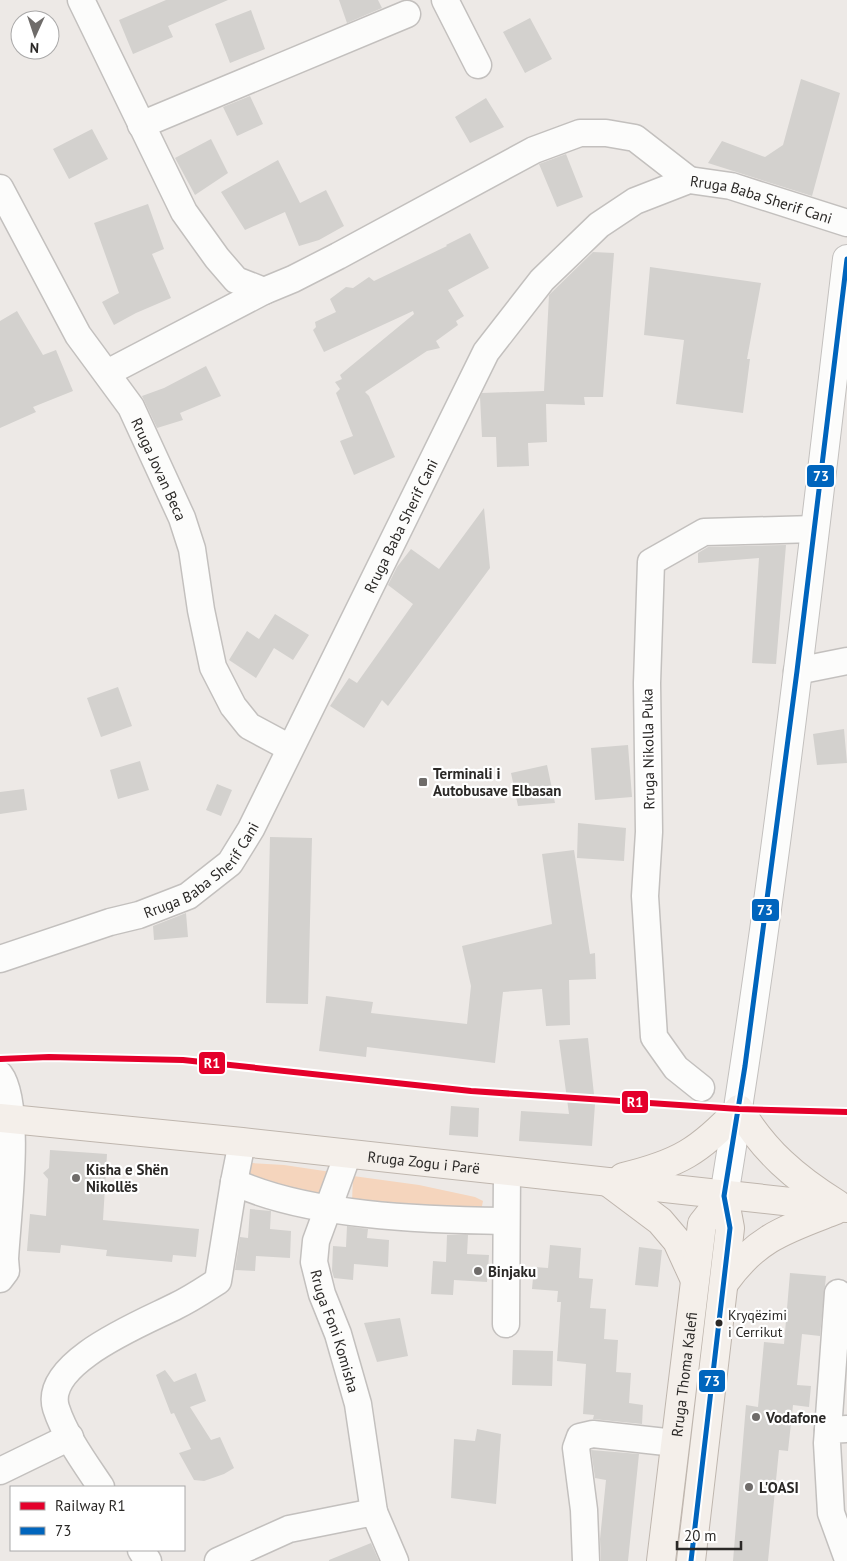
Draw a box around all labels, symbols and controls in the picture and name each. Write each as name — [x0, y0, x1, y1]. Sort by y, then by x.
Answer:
north arrow — [10, 10, 60, 60]
text: N — [29, 39, 39, 57]
street label: Rruga Baba Sherif Cani — [689, 171, 835, 227]
street label: Rruga Jovan Beca — [128, 414, 191, 523]
street label: Rruga Baba Sherif Cani — [359, 455, 441, 596]
line badge: 73 — [806, 464, 835, 488]
text: 73 — [813, 467, 829, 485]
street label: Rruga Nikolla Puka — [637, 688, 659, 810]
place label: Terminali i Autobusave Elbasan — [433, 764, 561, 800]
marker: Terminali i Autobusave Elbasan — [417, 776, 429, 788]
street label: Rruga Baba Sherif Cani — [141, 819, 262, 922]
line badge: 73 — [751, 898, 780, 922]
text: 73 — [757, 901, 773, 919]
line badge: R1 — [198, 1051, 226, 1075]
text: R1 — [204, 1054, 220, 1072]
line badge: R1 — [621, 1090, 649, 1114]
text: R1 — [627, 1093, 643, 1111]
street label: Rruga Zogu i Parë — [367, 1146, 481, 1177]
place label: Kisha e Shën Nikollës — [86, 1160, 168, 1196]
marker: Kisha e Shën Nikollës — [70, 1172, 82, 1184]
place label: Binjaku — [488, 1262, 536, 1281]
marker: Binjaku — [472, 1265, 484, 1277]
street label: Rruga Foni Komisha — [307, 1268, 364, 1395]
place label: Kryqëzimi i Cerrikut — [728, 1306, 787, 1341]
street label: Rruga Thoma Kalefi — [667, 1311, 701, 1438]
marker: Kryqëzimi i Cerrikut — [714, 1318, 724, 1328]
line badge: 73 — [698, 1369, 726, 1393]
text: 73 — [704, 1372, 720, 1390]
place label: Vodafone — [765, 1408, 826, 1427]
marker: Vodafone — [750, 1411, 762, 1423]
place label: L'OASI — [759, 1478, 799, 1497]
marker: L'OASI — [743, 1481, 755, 1493]
legend — [10, 1486, 185, 1551]
text: Railway R1 — [55, 1496, 126, 1515]
scale bar — [677, 1518, 741, 1550]
text: 73 — [55, 1521, 71, 1540]
text: 20 m — [684, 1526, 717, 1545]

